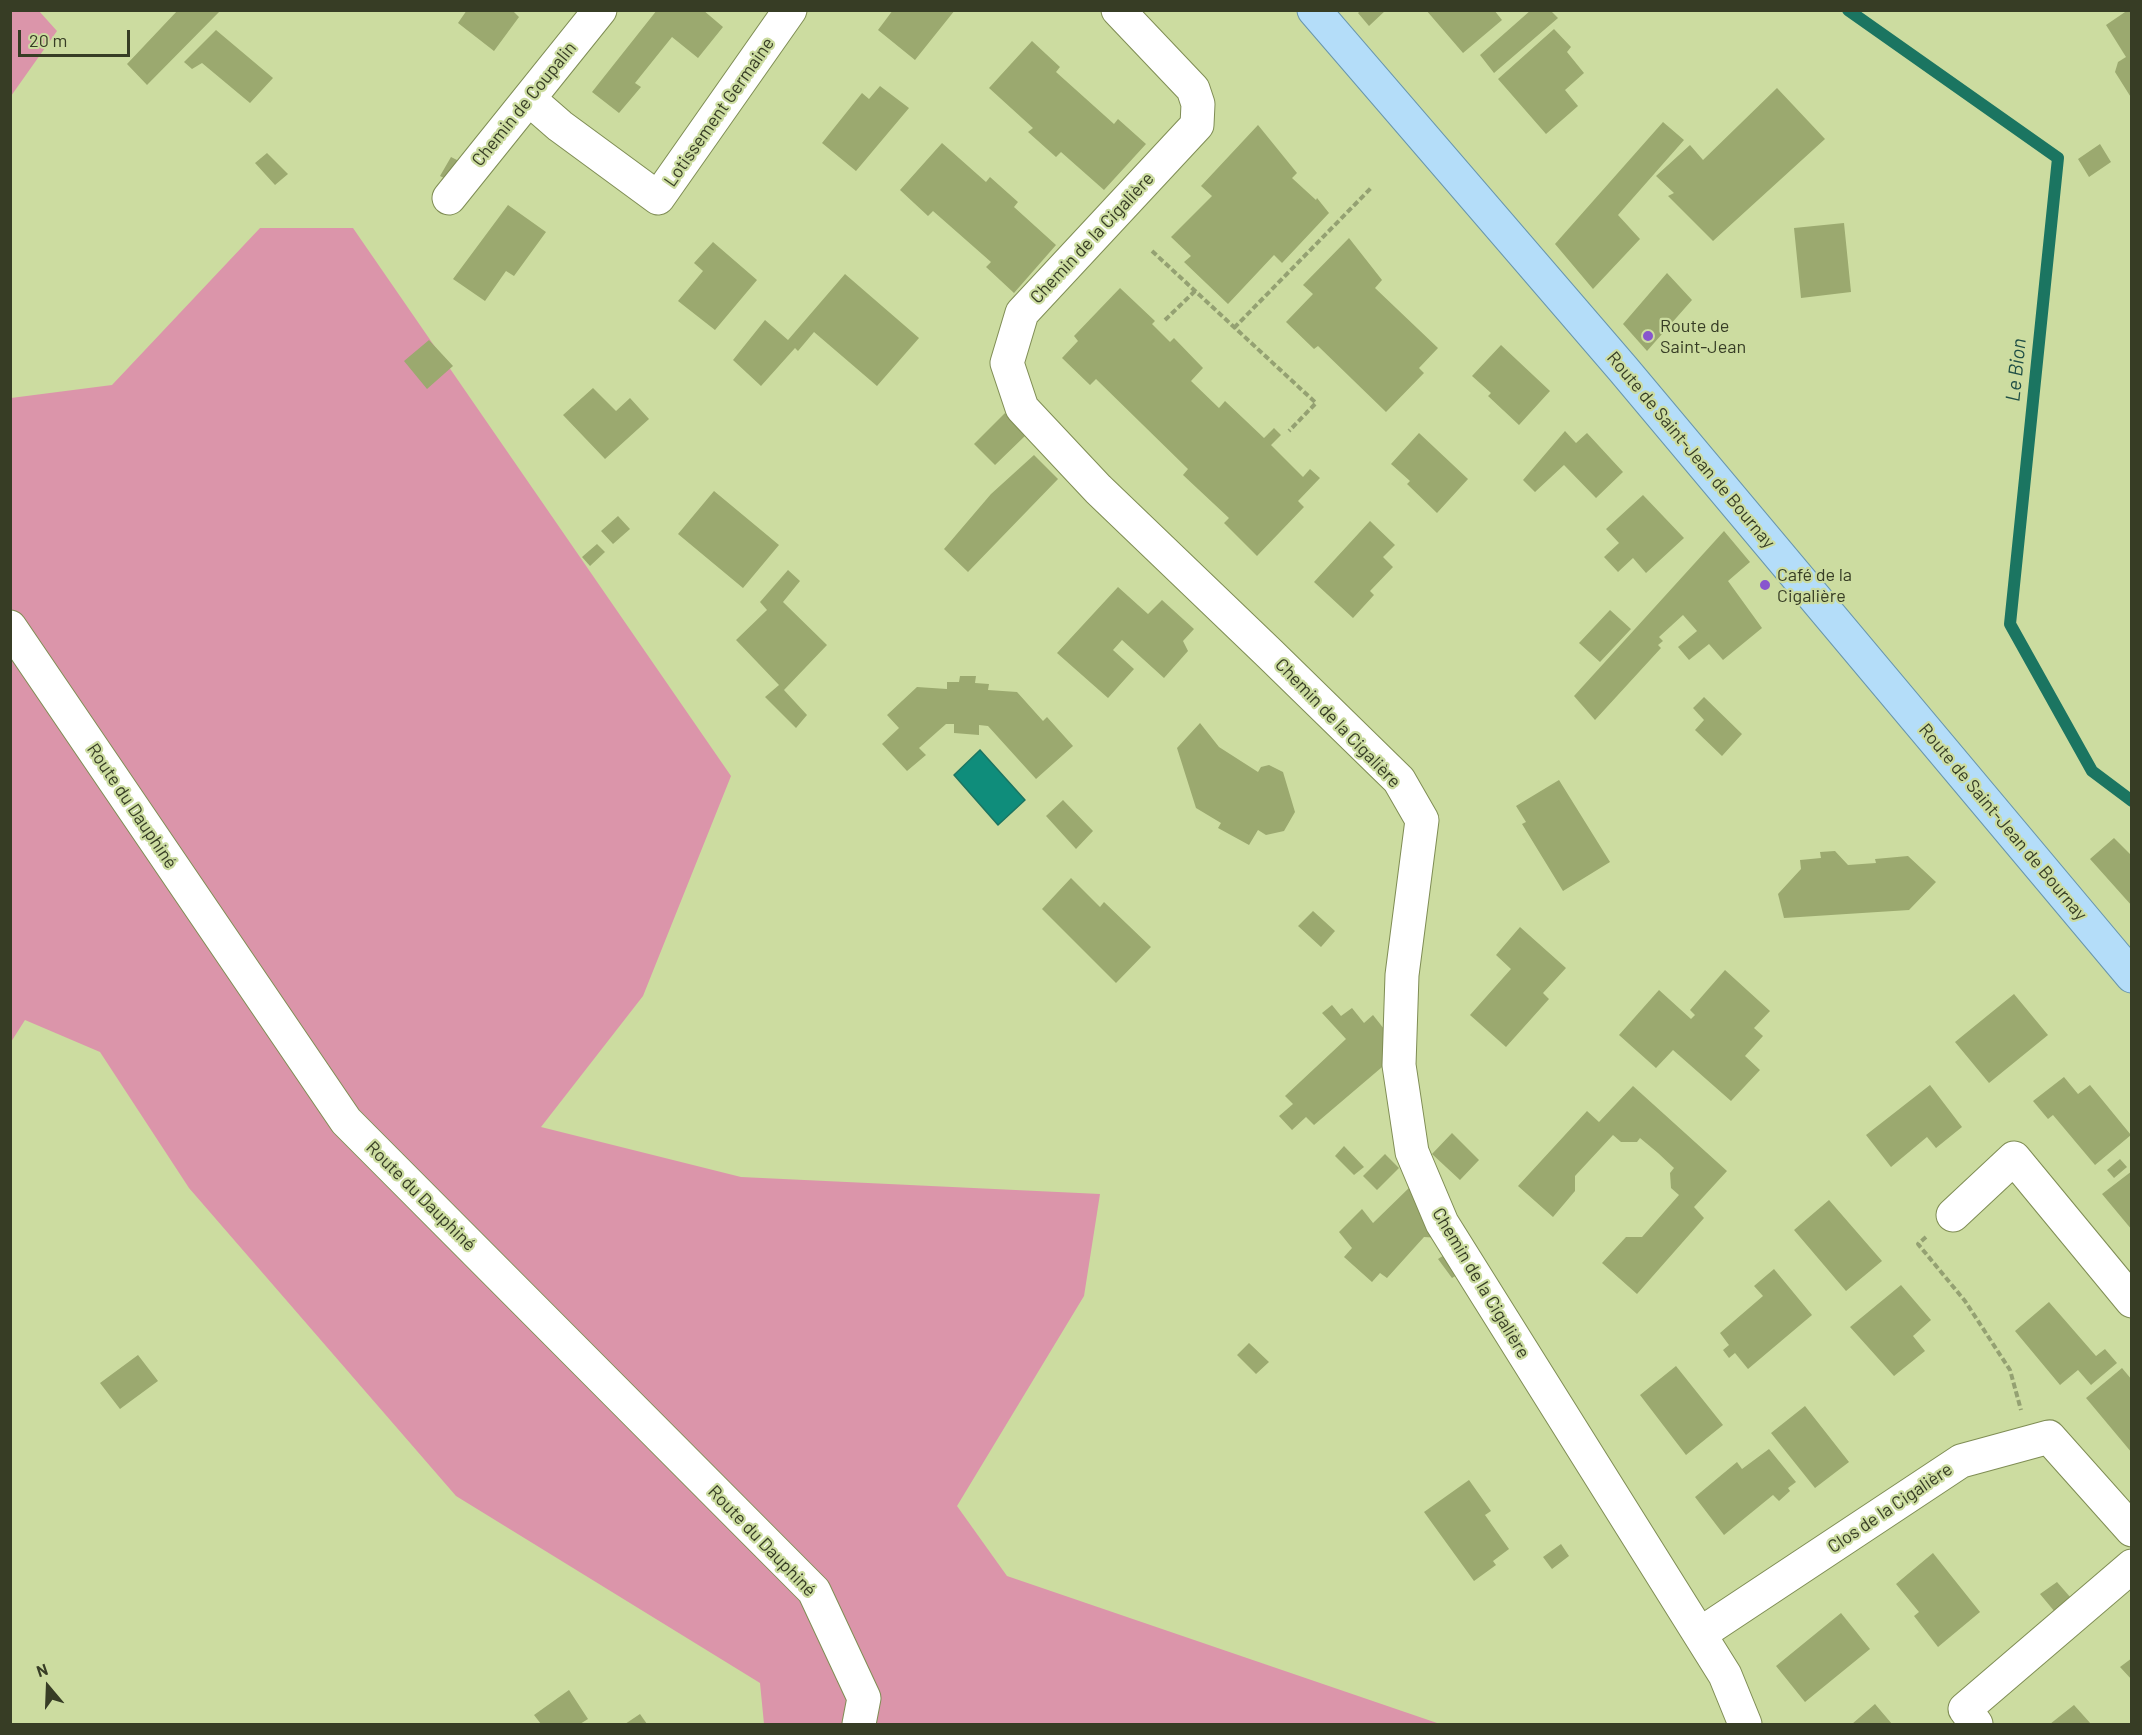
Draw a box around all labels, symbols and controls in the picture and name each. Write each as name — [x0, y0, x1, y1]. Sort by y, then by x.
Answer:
scale bar — [21, 18, 134, 56]
text: 20 m — [29, 29, 67, 51]
street label: Lotissement Germaine — [659, 33, 779, 191]
street label: Chemin de Coupalin — [467, 37, 581, 171]
street label: Chemin de la Cigalière — [1026, 168, 1158, 308]
place label: Route de Saint-Jean — [1660, 315, 1746, 358]
marker: Route de Saint-Jean — [1641, 329, 1655, 343]
water label: Le Bion — [2001, 337, 2031, 403]
street label: Route de Saint-Jean de Bournay — [1602, 347, 1780, 553]
place label: Café de la Cigalière — [1777, 564, 1852, 606]
marker: Café de la Cigalière — [1758, 578, 1772, 592]
street label: Chemin de la Cigalière — [1271, 654, 1405, 792]
street label: Route de Saint-Jean de Bournay — [1914, 719, 2092, 925]
street label: Route du Dauphiné — [82, 739, 182, 873]
street label: Route du Dauphiné — [362, 1137, 480, 1255]
street label: Chemin de la Cigalière — [1428, 1204, 1534, 1362]
street label: Clos de la Cigalière — [1824, 1458, 1956, 1558]
street label: Route du Dauphiné — [703, 1481, 821, 1601]
north arrow — [18, 1657, 78, 1717]
text: N — [34, 1659, 50, 1680]

